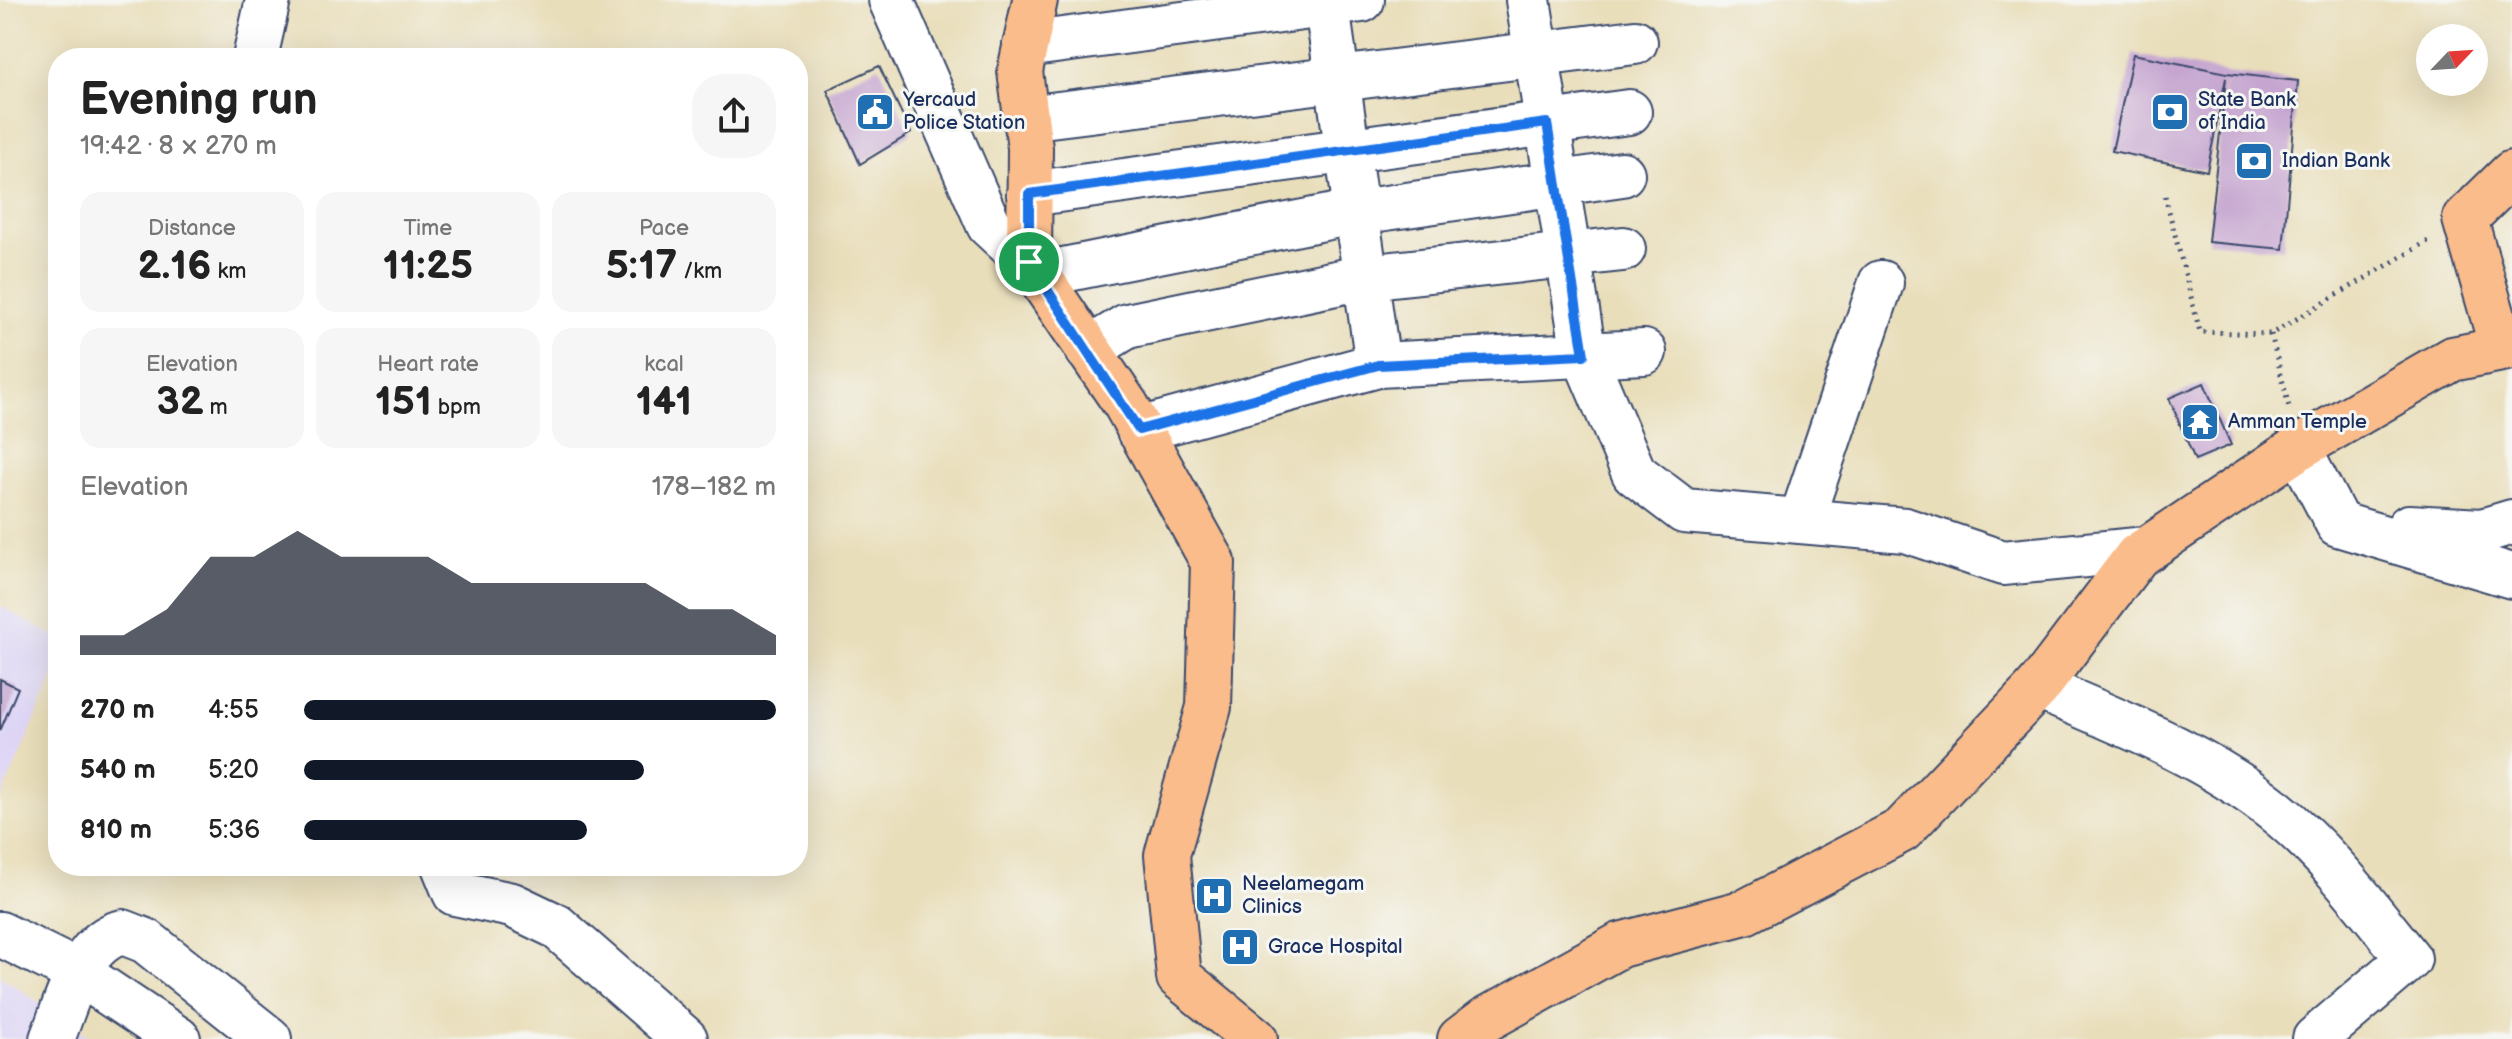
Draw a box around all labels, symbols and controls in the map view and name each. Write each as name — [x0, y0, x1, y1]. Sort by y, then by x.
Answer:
north arrow — [2416, 24, 2488, 96]
map controls — [2416, 24, 2488, 96]
text: Evening run — [80, 74, 317, 127]
button: share — [692, 74, 776, 158]
place label: Yercaud Police Station — [902, 88, 1025, 135]
place label: State Bank of India — [2198, 88, 2296, 135]
public building icon: Yercaud Police Station — [854, 91, 896, 133]
bank icon: State Bank of India — [2149, 91, 2191, 133]
text: 19:42 · 8 × 270 m — [80, 131, 277, 162]
bank icon: Indian Bank — [2233, 140, 2275, 182]
place label: Indian Bank — [2282, 149, 2390, 173]
text: Distance — [148, 215, 236, 242]
text: Time — [404, 215, 452, 242]
text: Pace — [639, 215, 689, 242]
pin — [995, 228, 1063, 296]
icon: arrive — [1007, 240, 1051, 284]
text: 2.16 — [138, 242, 211, 290]
text: 11:25 — [383, 242, 473, 290]
text: 5:17 — [606, 242, 677, 290]
text: km — [211, 258, 246, 285]
text: /km — [677, 258, 722, 285]
text: Elevation — [146, 351, 238, 378]
text: Heart rate — [377, 351, 479, 378]
text: kcal — [644, 351, 684, 378]
text: 32 — [156, 378, 204, 426]
text: 151 — [375, 378, 432, 426]
text: 141 — [636, 378, 692, 426]
text: m — [204, 394, 228, 421]
text: bpm — [432, 394, 481, 421]
temple icon: Amman Temple — [2179, 401, 2221, 443]
place label: Amman Temple — [2228, 410, 2367, 434]
text: Elevation — [80, 472, 188, 503]
text: 178–182 m — [652, 472, 776, 503]
text: 270 m — [80, 695, 155, 726]
text: 4:55 — [208, 695, 259, 726]
text: 540 m — [80, 755, 156, 786]
text: 5:20 — [208, 755, 259, 786]
text: 810 m — [80, 815, 152, 846]
text: 5:36 — [208, 815, 260, 846]
place label: Neelamegam Clinics — [1242, 872, 1364, 919]
hospital icon: Neelamegam Clinics — [1193, 875, 1235, 917]
hospital icon: Grace Hospital — [1219, 926, 1261, 968]
place label: Grace Hospital — [1268, 935, 1403, 959]

